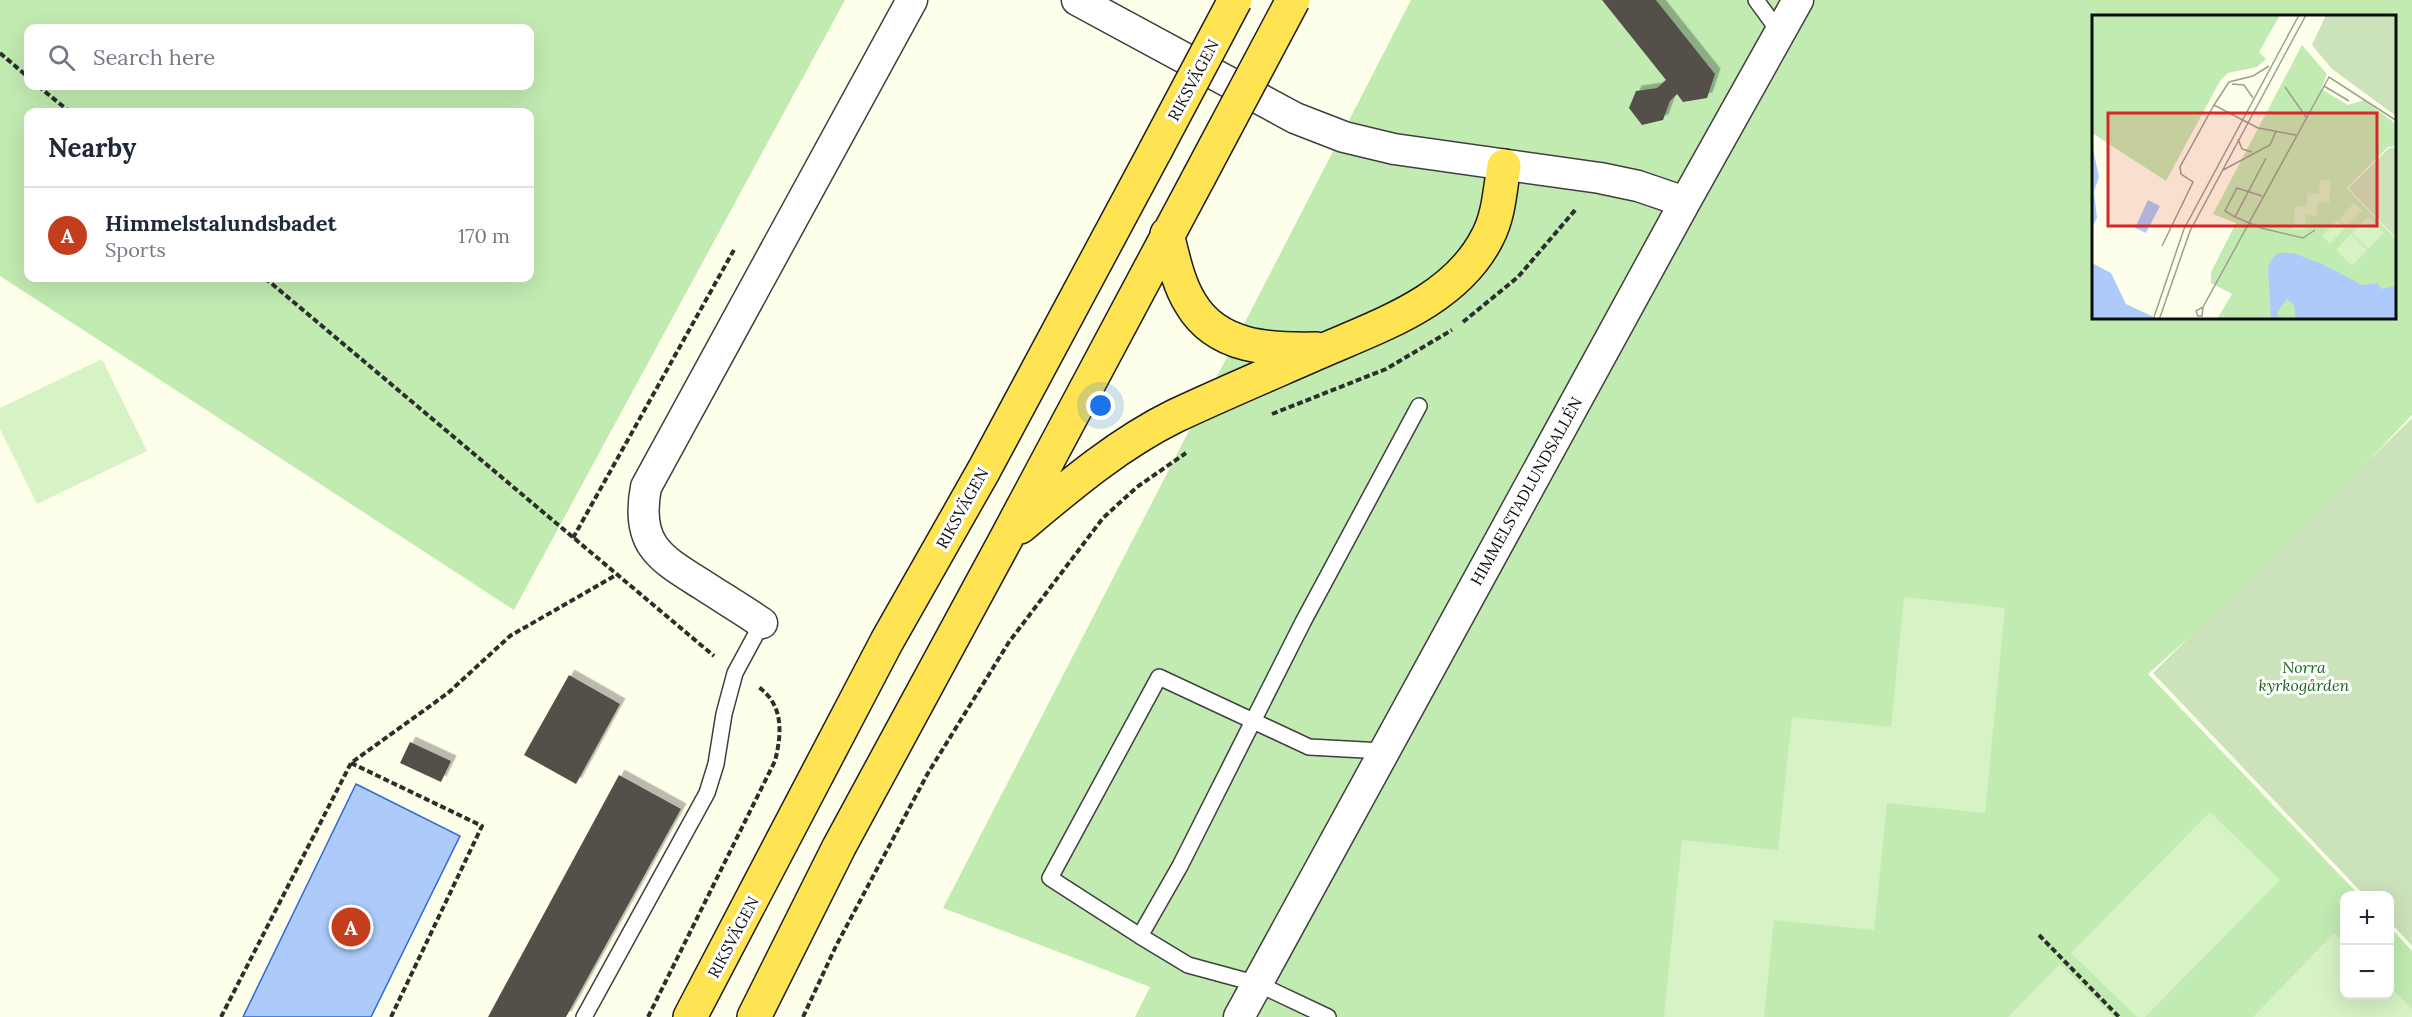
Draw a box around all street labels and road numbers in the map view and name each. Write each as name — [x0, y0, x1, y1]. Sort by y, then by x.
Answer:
street label: RIKSVÄGEN — [1163, 36, 1223, 124]
street label: HIMMELSTADLUNDSALLÉN — [1466, 393, 1586, 589]
street label: RIKSVÄGEN — [932, 464, 992, 552]
street label: RIKSVÄGEN — [703, 893, 763, 981]

